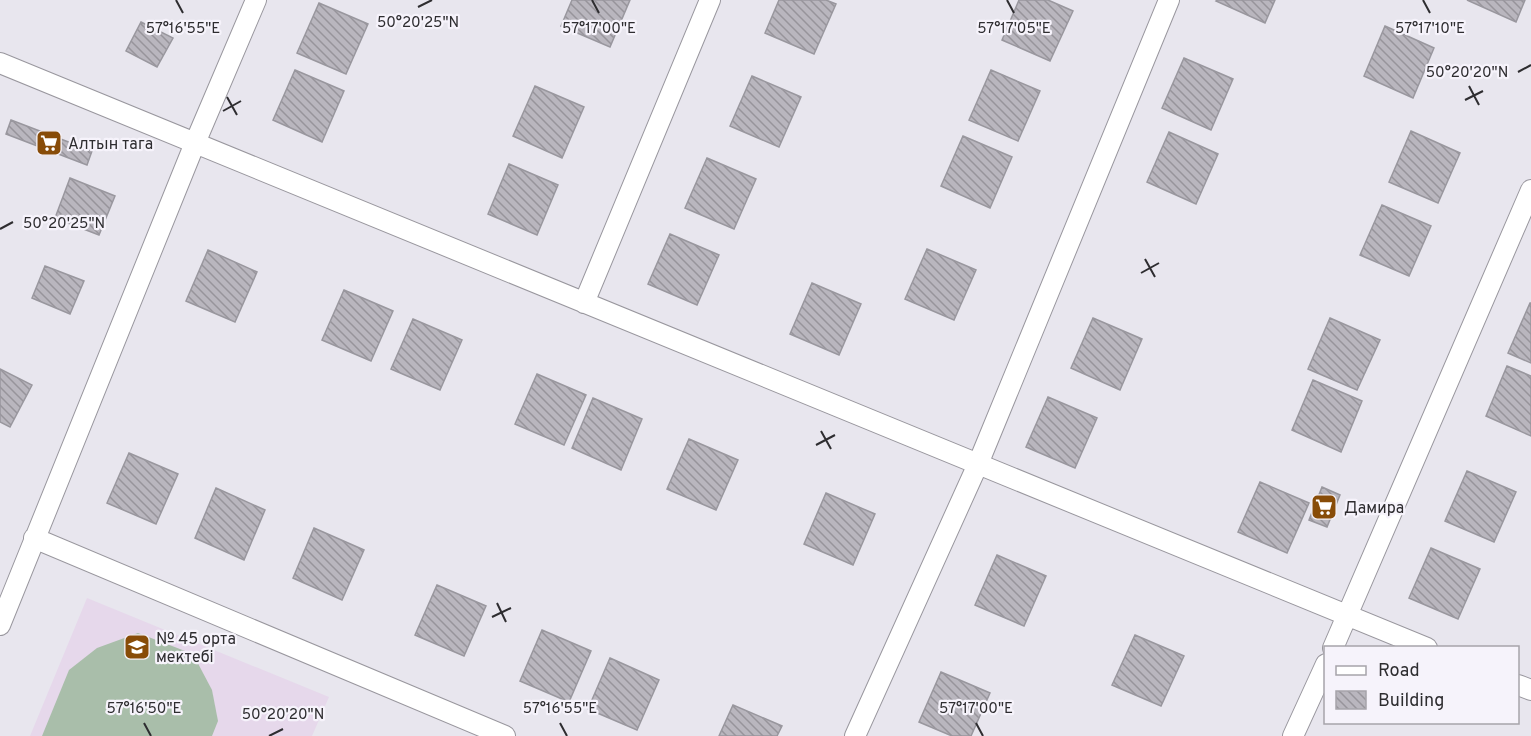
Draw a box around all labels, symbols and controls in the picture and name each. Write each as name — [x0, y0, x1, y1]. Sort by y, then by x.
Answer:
text: 50°20'25"N — [377, 14, 459, 33]
text: 57°16'55"E — [146, 20, 220, 39]
text: 57°17'00"E — [562, 20, 636, 39]
text: 57°17'05"E — [977, 20, 1051, 39]
text: 57°17'10"E — [1395, 20, 1465, 39]
text: 50°20'20"N — [1426, 64, 1508, 83]
supermarket icon: Алтын тага — [34, 128, 64, 158]
place label: Алтын тага — [68, 135, 153, 155]
text: 50°20'25"N — [23, 215, 105, 234]
supermarket icon: Дамира — [1309, 492, 1339, 522]
place label: Дамира — [1344, 499, 1404, 519]
place label: № 45 орта мектебі — [156, 630, 236, 668]
school or university icon: № 45 орта мектебі — [122, 632, 152, 662]
legend — [1324, 646, 1519, 724]
text: Road — [1378, 660, 1420, 683]
text: Building — [1378, 690, 1444, 713]
text: 57°16'50"E — [107, 700, 181, 719]
text: 57°16'55"E — [523, 700, 597, 719]
text: 57°17'00"E — [939, 700, 1013, 719]
text: 50°20'20"N — [242, 706, 324, 725]

